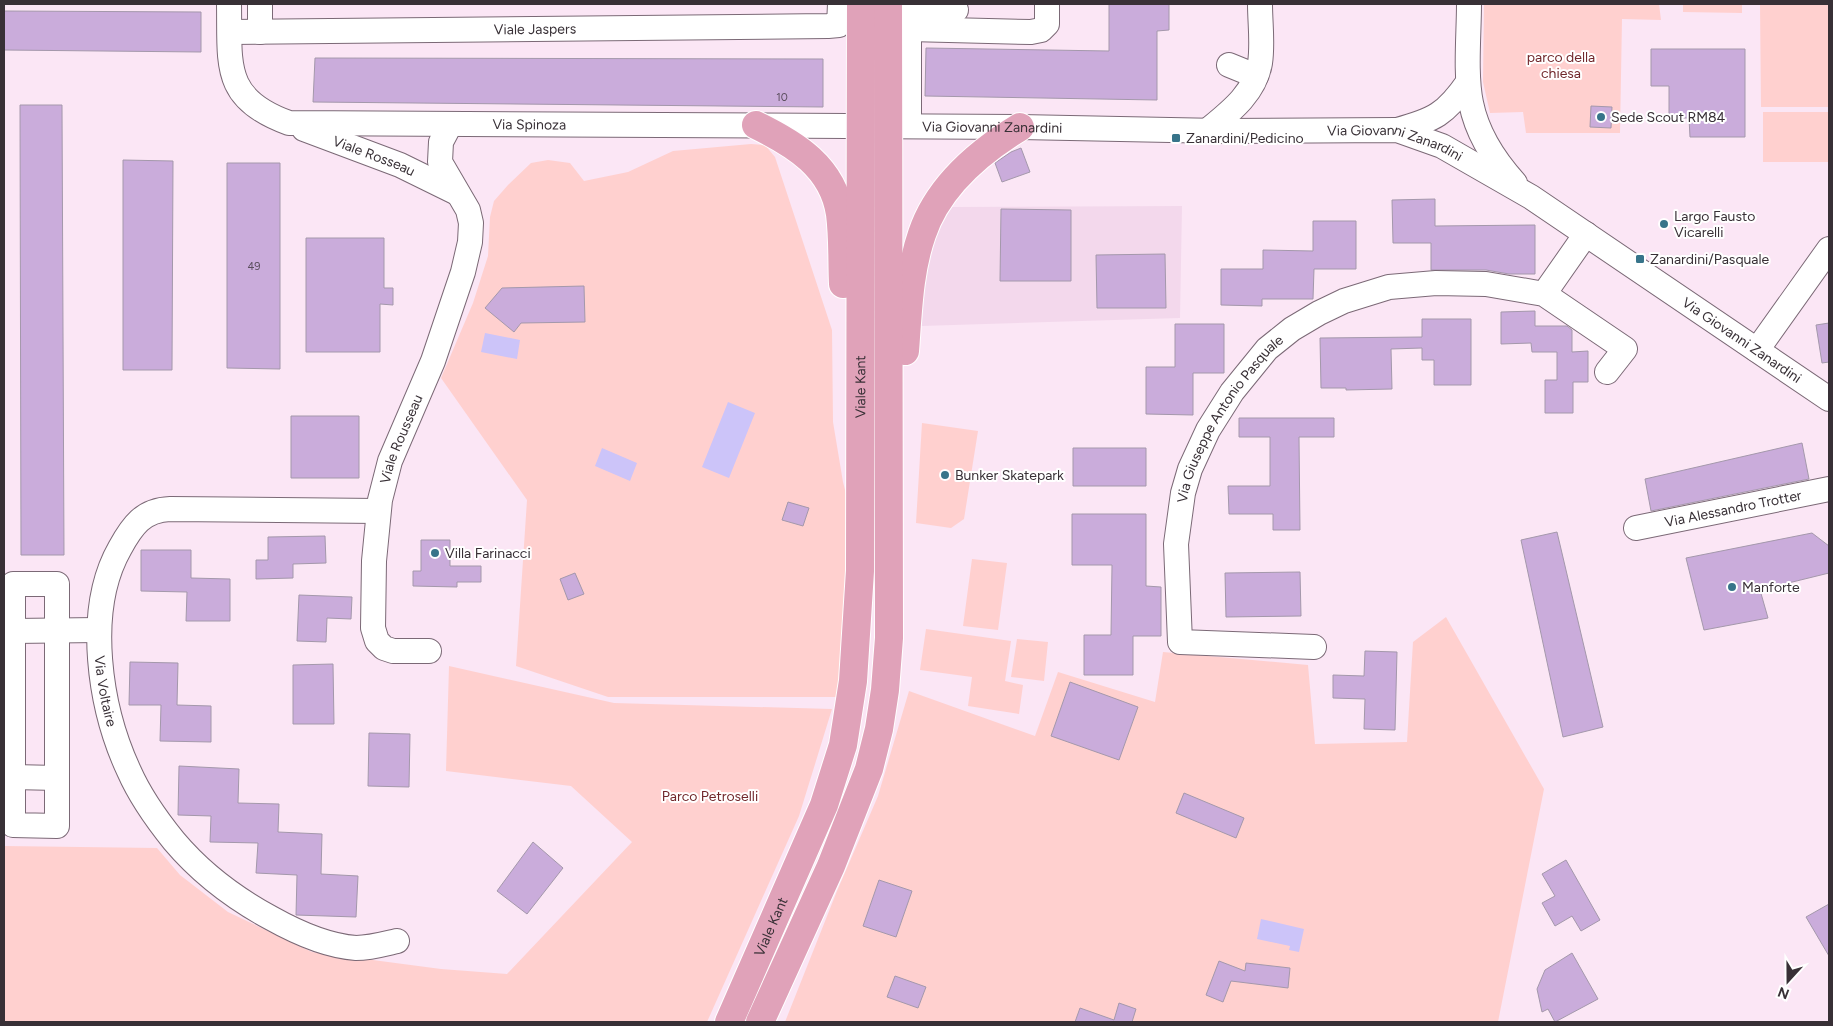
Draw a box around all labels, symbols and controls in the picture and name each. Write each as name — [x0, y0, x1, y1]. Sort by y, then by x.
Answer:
street label: Viale Jaspers — [494, 20, 576, 38]
park label: parco della chiesa — [1527, 49, 1595, 82]
house number: 10 — [776, 91, 788, 104]
place label: Sede Scout RM84 — [1611, 109, 1726, 126]
marker: Sede Scout RM84 — [1595, 111, 1607, 123]
street label: Via Spinoza — [492, 116, 566, 133]
street label: Via Giovanni Zanardini — [922, 118, 1063, 136]
street label: Via Giovanni Zanardini — [1327, 121, 1466, 165]
place label: Zanardini/Pedicino — [1186, 130, 1304, 147]
street label: Viale Rosseau — [331, 132, 418, 180]
marker: Zanardini/Pedicino — [1170, 132, 1182, 144]
place label: Largo Fausto Vicarelli — [1674, 208, 1755, 241]
marker: Largo Fausto Vicarelli — [1658, 218, 1670, 230]
place label: Zanardini/Pasquale — [1650, 251, 1770, 268]
marker: Zanardini/Pasquale — [1634, 253, 1646, 265]
house number: 49 — [247, 260, 261, 273]
street label: Via Giovanni Zanardini — [1679, 294, 1805, 386]
street label: Via Giuseppe Antonio Pasquale — [1173, 331, 1287, 504]
street label: Viale Kant — [852, 355, 869, 418]
street label: Viale Rousseau — [376, 392, 426, 485]
place label: Bunker Skatepark — [955, 467, 1064, 484]
marker: Bunker Skatepark — [939, 469, 951, 481]
street label: Via Alessandro Trotter — [1663, 486, 1803, 531]
place label: Villa Farinacci — [445, 545, 531, 562]
marker: Villa Farinacci — [429, 547, 441, 559]
place label: Manforte — [1742, 579, 1800, 596]
marker: Manforte — [1726, 581, 1738, 593]
street label: Via Voltaire — [91, 655, 121, 729]
park label: Parco Petroselli — [662, 788, 758, 805]
street label: Viale Kant — [750, 894, 791, 959]
north arrow — [1763, 956, 1813, 1006]
text: N — [1775, 983, 1792, 1003]

